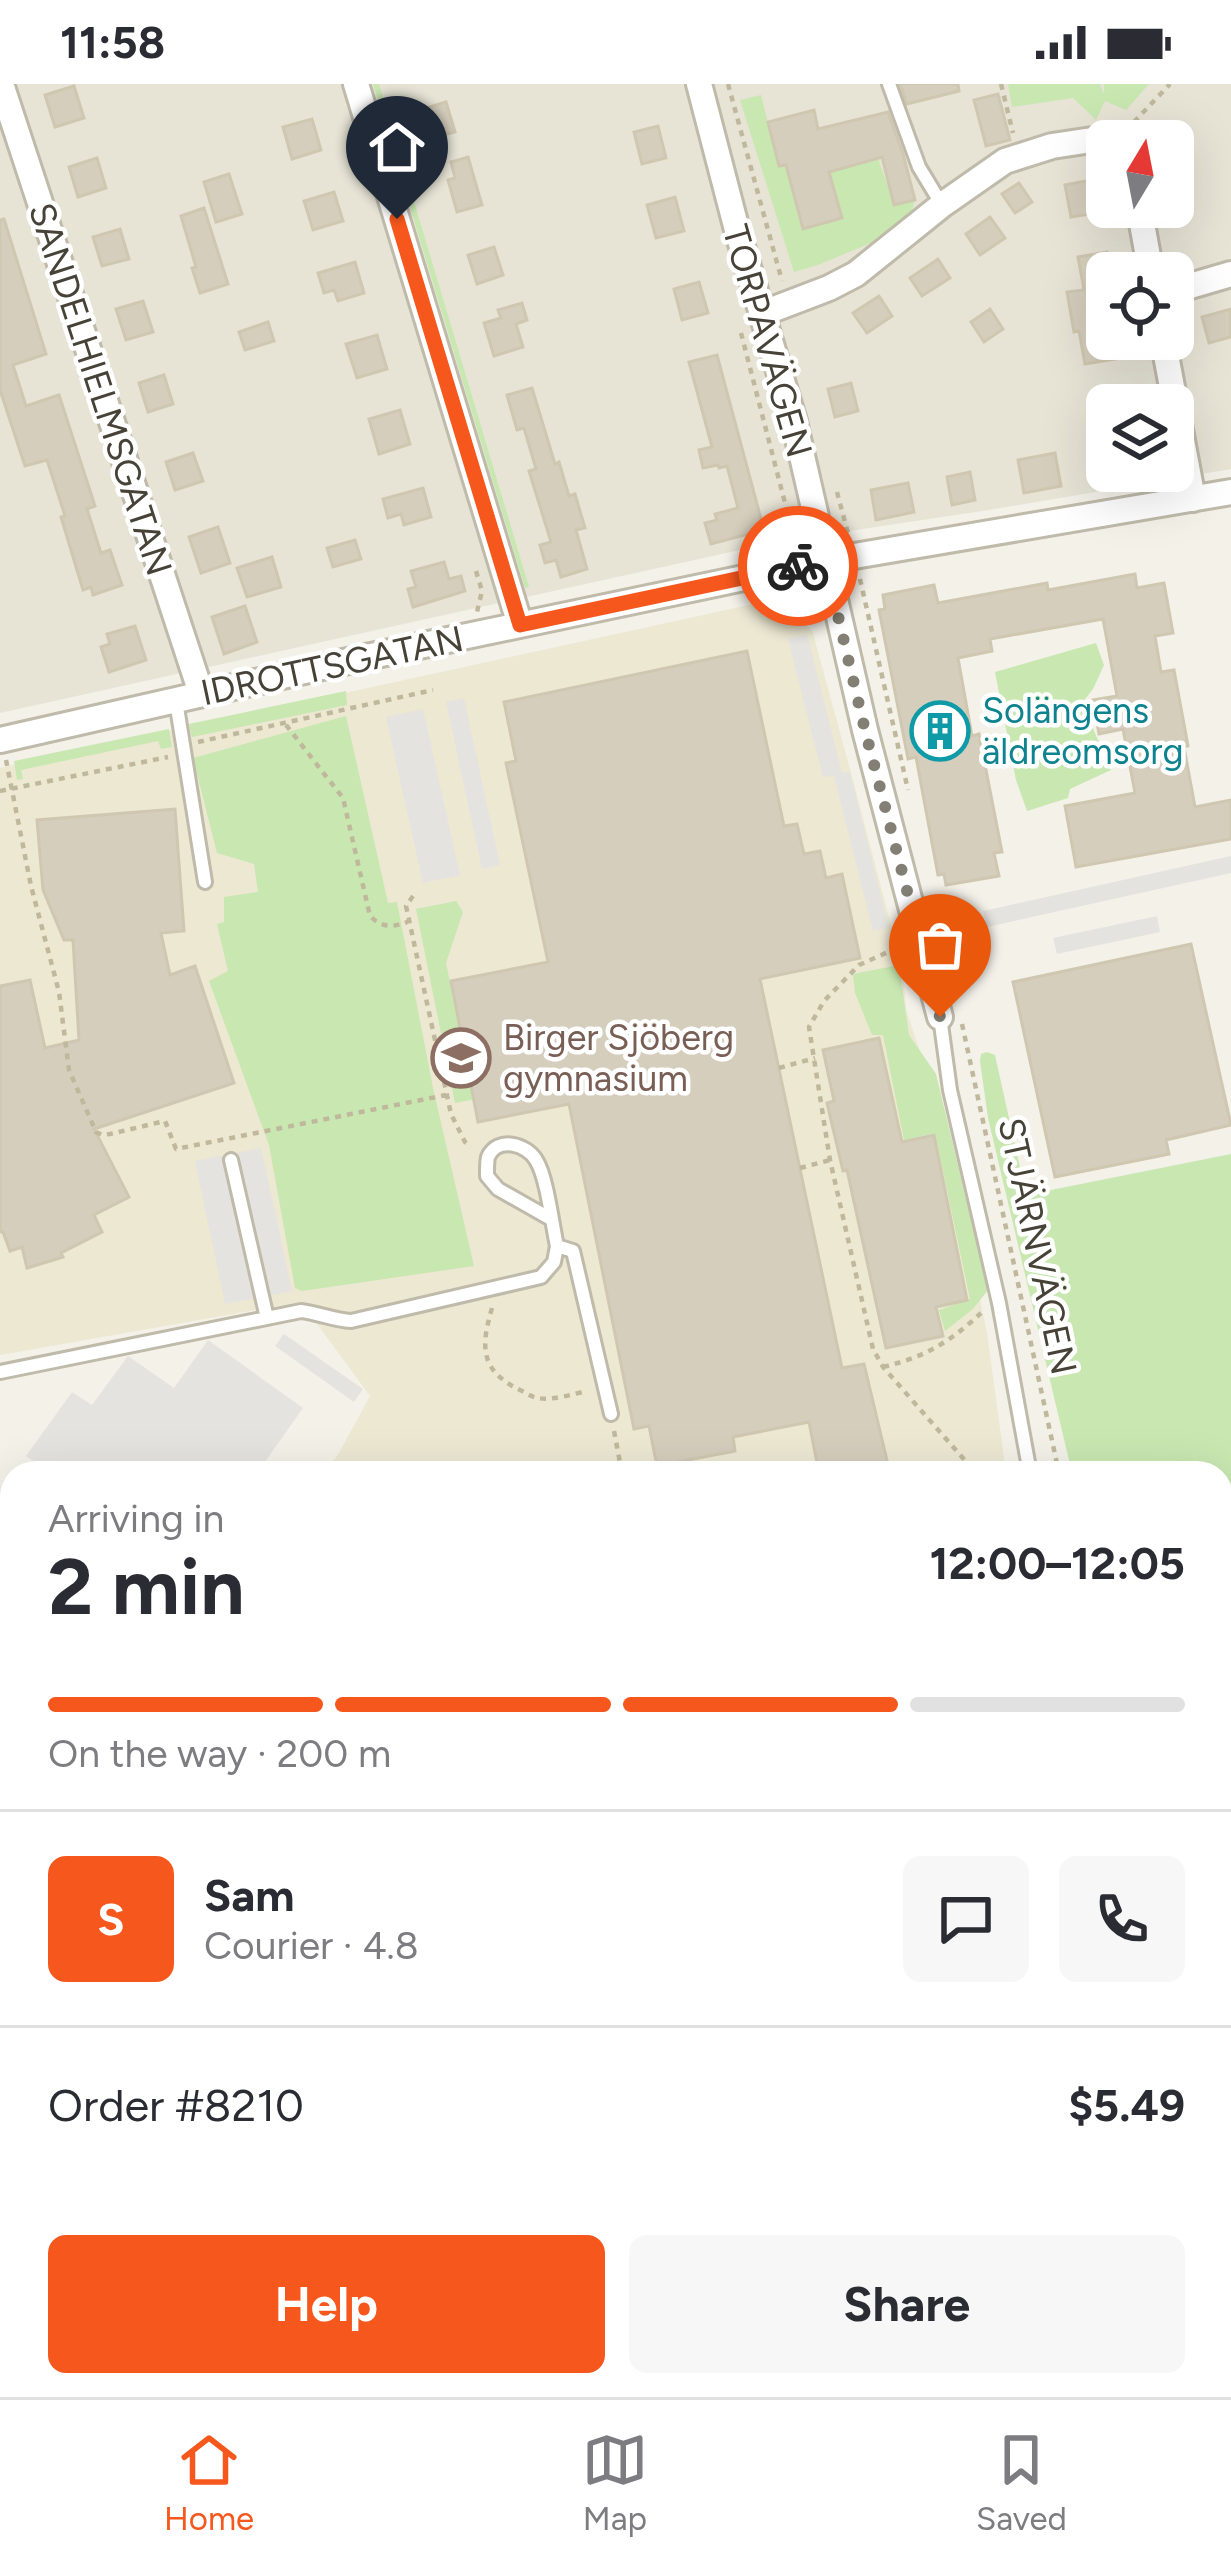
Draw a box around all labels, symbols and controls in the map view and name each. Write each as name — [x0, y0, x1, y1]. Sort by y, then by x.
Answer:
text: 11:58 — [60, 15, 165, 69]
pin — [346, 96, 448, 219]
icon: home — [364, 114, 430, 180]
north arrow — [1086, 120, 1194, 228]
map controls — [1086, 120, 1194, 492]
street label: SANDELHIELMSGATAN — [20, 197, 181, 581]
street label: TORPAVÄGEN — [714, 220, 821, 462]
button: locate — [1086, 252, 1194, 360]
button: layers — [1086, 384, 1194, 492]
courier — [738, 506, 858, 626]
icon: bike — [765, 533, 831, 599]
street label: IDROTTSGATAN — [197, 617, 467, 714]
place label: Solängens äldreomsorg — [982, 689, 1184, 773]
building icon: Solängens äldreomsorg — [909, 700, 971, 762]
pin — [889, 894, 991, 1017]
icon: bag — [907, 912, 973, 978]
place label: Birger Sjöberg gymnasium — [503, 1016, 734, 1100]
school or university icon: Birger Sjöberg gymnasium — [430, 1027, 492, 1089]
street label: STJÄRNVÄGEN — [989, 1114, 1086, 1378]
text: Arriving in — [48, 1495, 224, 1542]
text: 12:00–12:05 — [929, 1536, 1185, 1590]
text: 2 min — [48, 1540, 244, 1634]
text: On the way · 200 m — [48, 1730, 391, 1777]
button: chat — [903, 1856, 1029, 1982]
button: phone — [1059, 1856, 1185, 1982]
text: Sam — [204, 1868, 295, 1922]
text: S — [97, 1892, 125, 1946]
text: Courier · 4.8 — [204, 1922, 419, 1969]
text: Order #8210 — [48, 2078, 304, 2132]
text: $5.49 — [1068, 2078, 1185, 2132]
button: Help — [48, 2235, 605, 2373]
button: Share — [629, 2235, 1185, 2373]
tab: Home — [164, 2427, 254, 2538]
tab: Map — [582, 2427, 648, 2538]
tab: Saved — [976, 2427, 1067, 2538]

